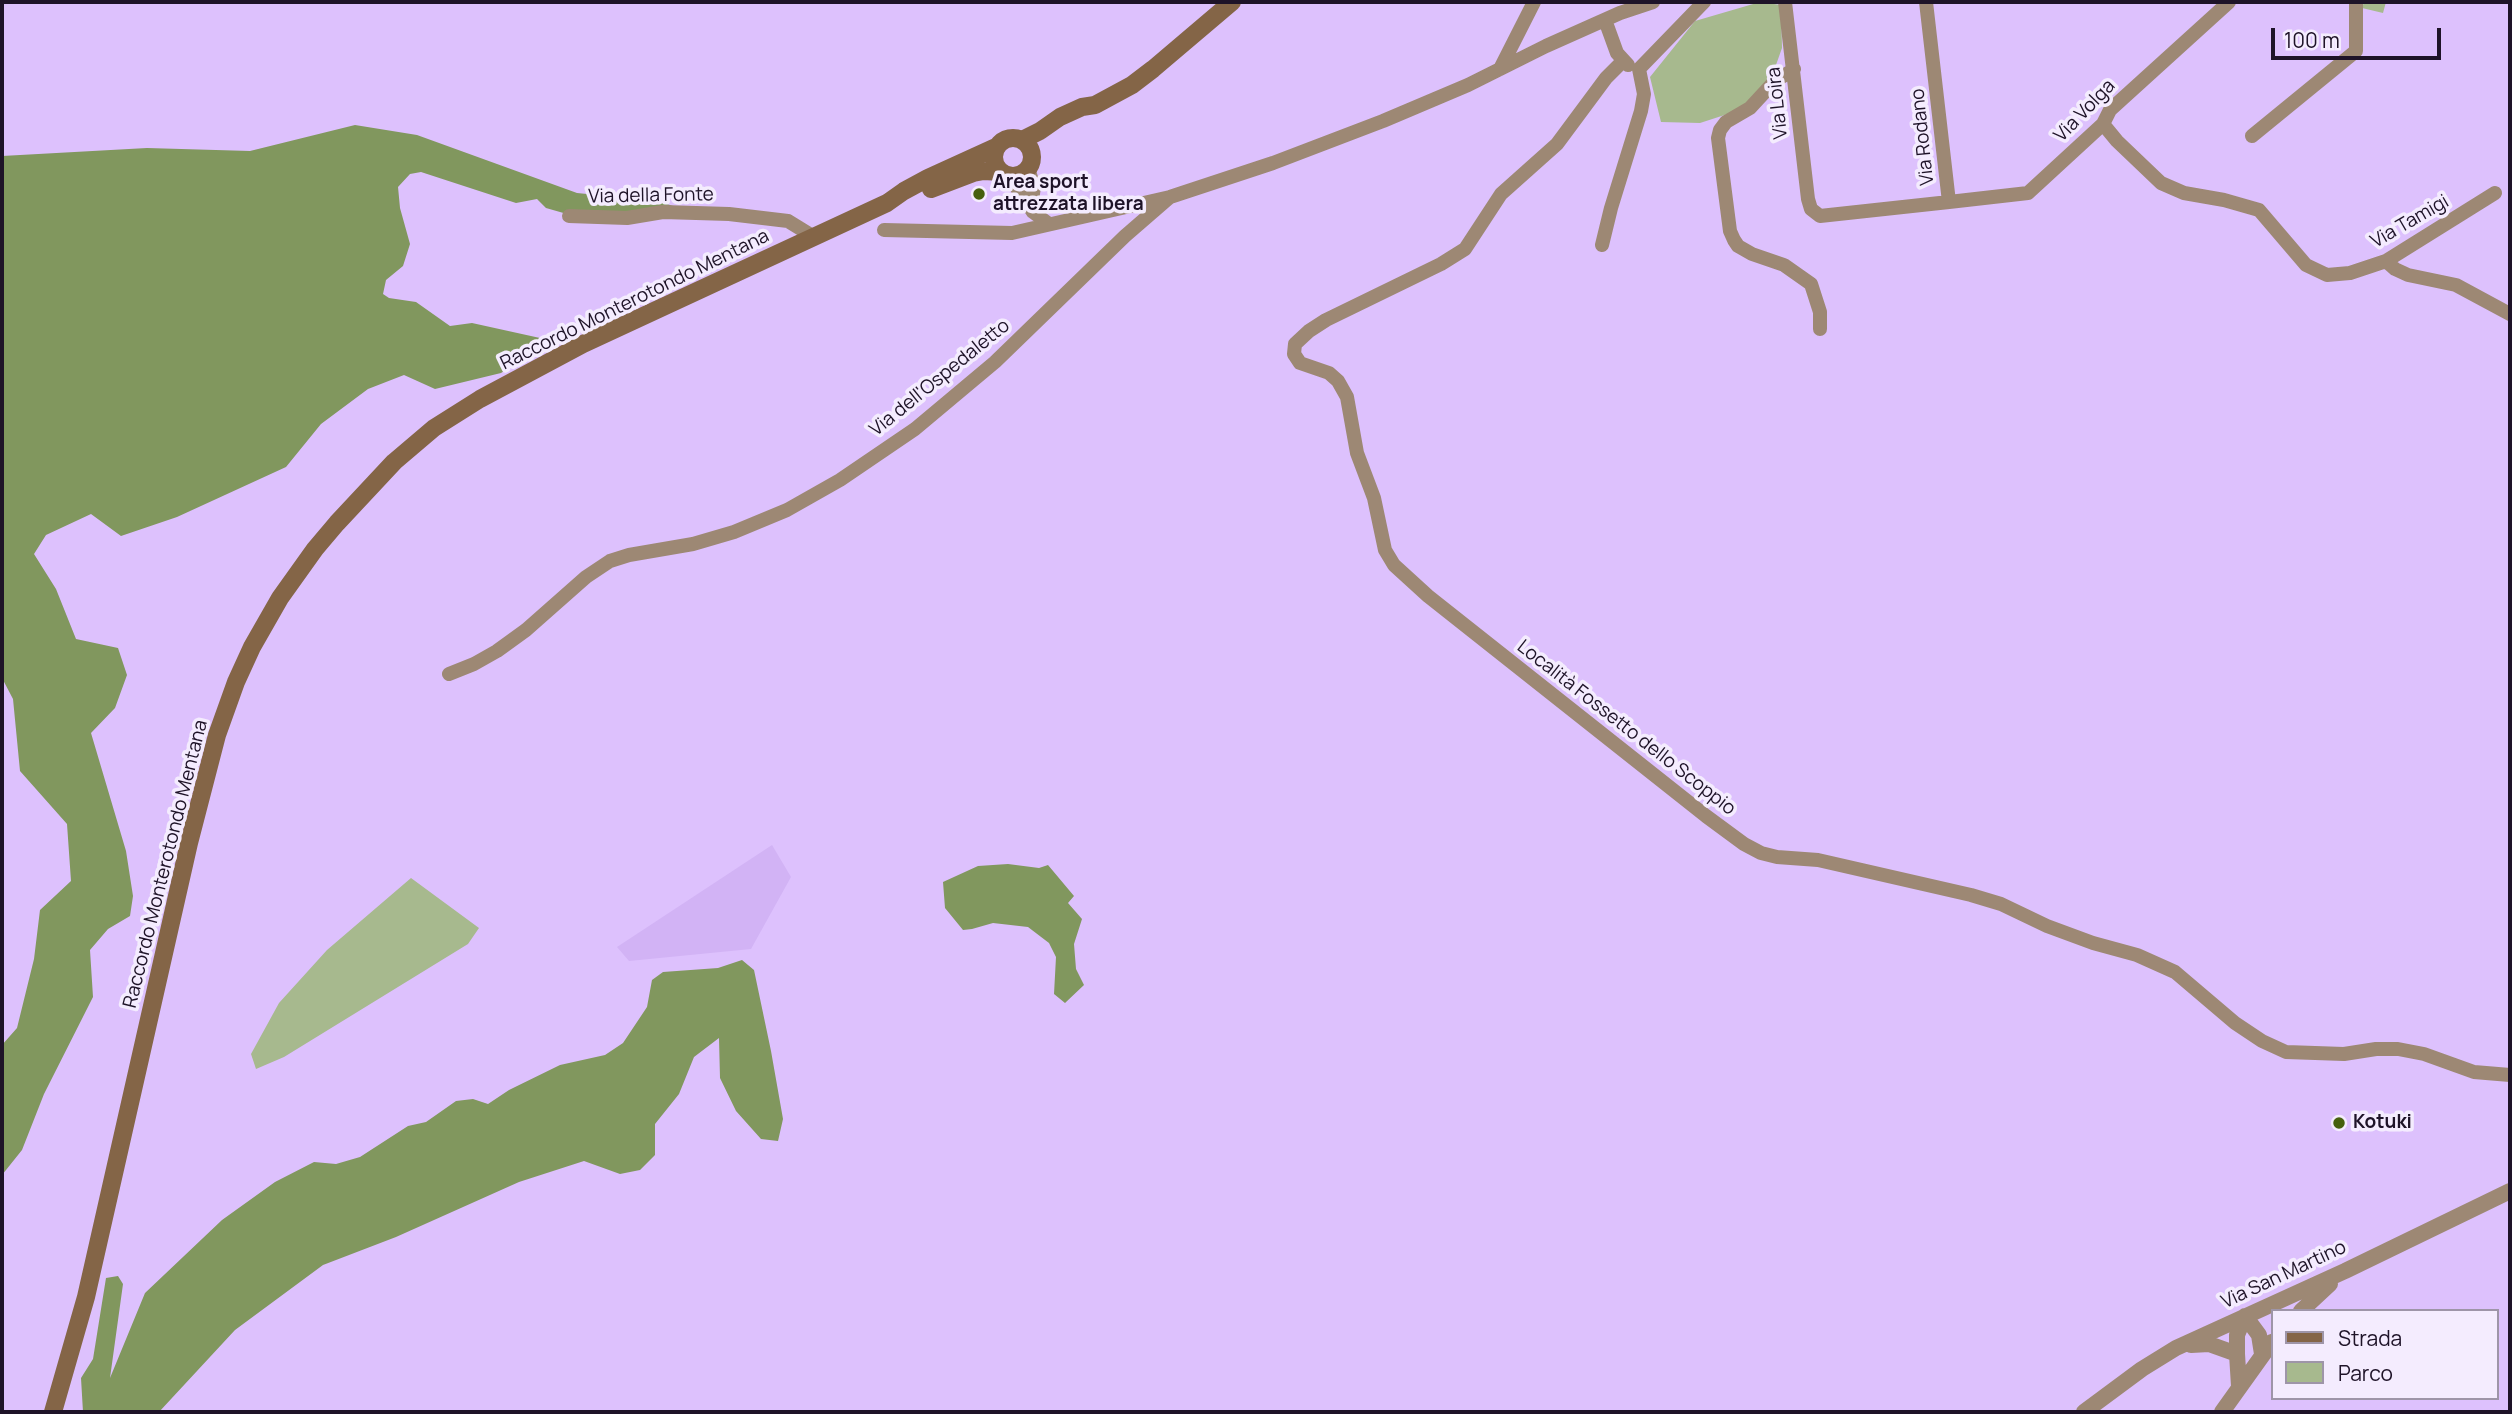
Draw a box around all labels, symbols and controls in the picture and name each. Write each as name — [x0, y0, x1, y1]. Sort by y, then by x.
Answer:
scale bar — [2274, 14, 2444, 58]
text: 100 m — [2284, 26, 2340, 54]
street label: Via Loira — [1763, 66, 1793, 140]
street label: Via Volga — [2050, 75, 2120, 147]
street label: Via Rodano — [1907, 87, 1939, 187]
place label: Area sport attrezzata libera — [993, 172, 1144, 216]
street label: Via della Fonte — [588, 184, 714, 208]
marker: Area sport attrezzata libera — [971, 186, 987, 202]
street label: Via Tamigi — [2367, 190, 2453, 254]
street label: Raccordo Monterotondo Mentana — [497, 225, 773, 375]
street label: Via dell'Ospedaletto — [865, 315, 1015, 441]
street label: Località Fossetto dello Scoppio — [1512, 636, 1740, 820]
street label: Raccordo Monterotondo Mentana — [119, 718, 213, 1010]
place label: Kotuki — [2353, 1112, 2412, 1134]
marker: Kotuki — [2331, 1115, 2347, 1131]
street label: Via San Martino — [2218, 1236, 2350, 1314]
legend — [2270, 1309, 2498, 1400]
text: Strada — [2338, 1324, 2402, 1352]
text: Parco — [2338, 1359, 2393, 1387]

